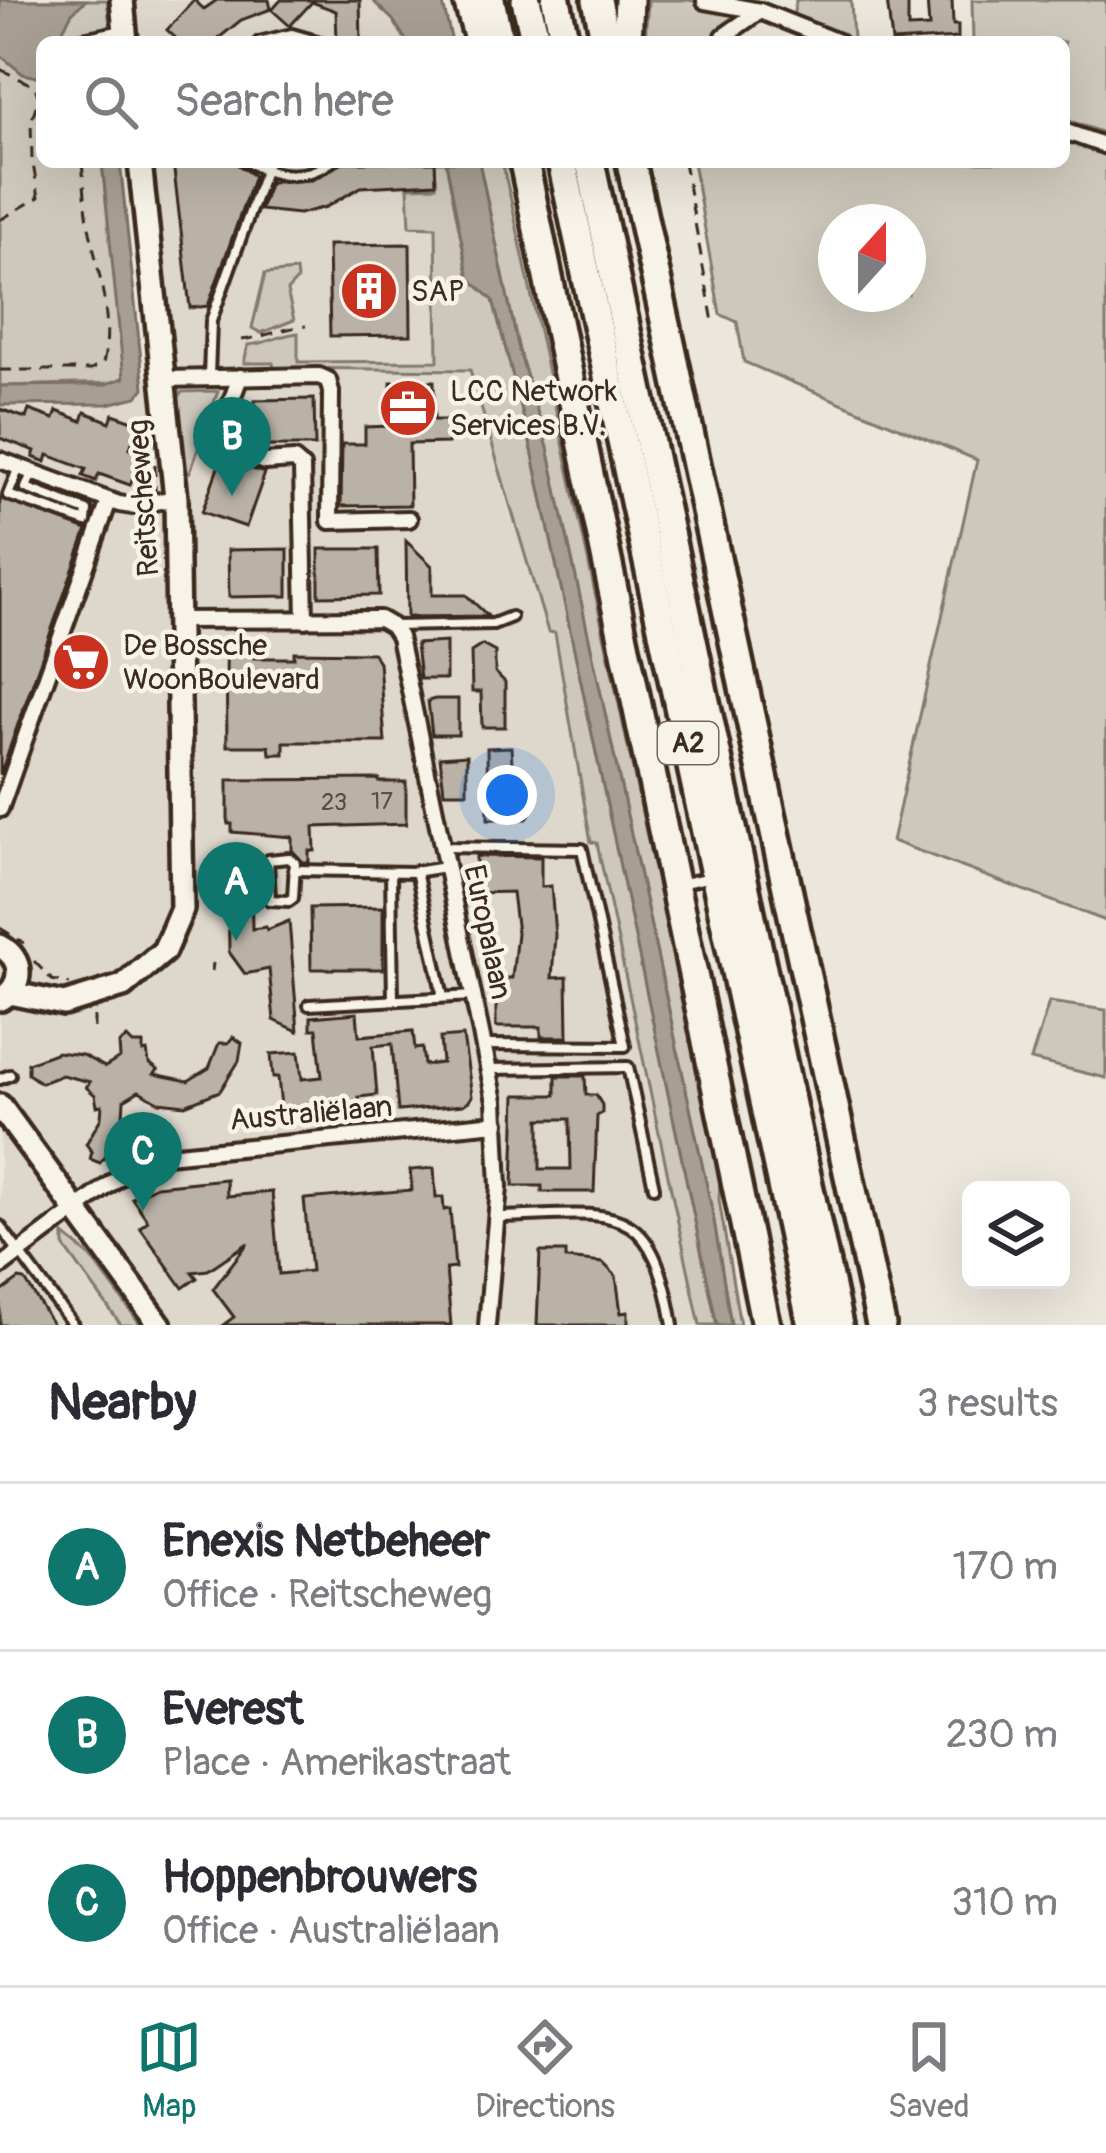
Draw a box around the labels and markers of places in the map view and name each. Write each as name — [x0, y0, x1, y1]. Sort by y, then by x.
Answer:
building icon: SAP — [338, 260, 400, 322]
place label: SAP — [411, 273, 465, 310]
place label: LCC Network Services B.V. — [450, 373, 618, 444]
office icon: LCC Network Services B.V. — [377, 377, 439, 439]
pin: B — [193, 397, 271, 496]
place label: De Bossche WoonBoulevard — [123, 627, 320, 698]
supermarket icon: De Bossche WoonBoulevard — [50, 631, 112, 693]
pin: A — [197, 842, 275, 941]
pin: C — [104, 1112, 182, 1211]

